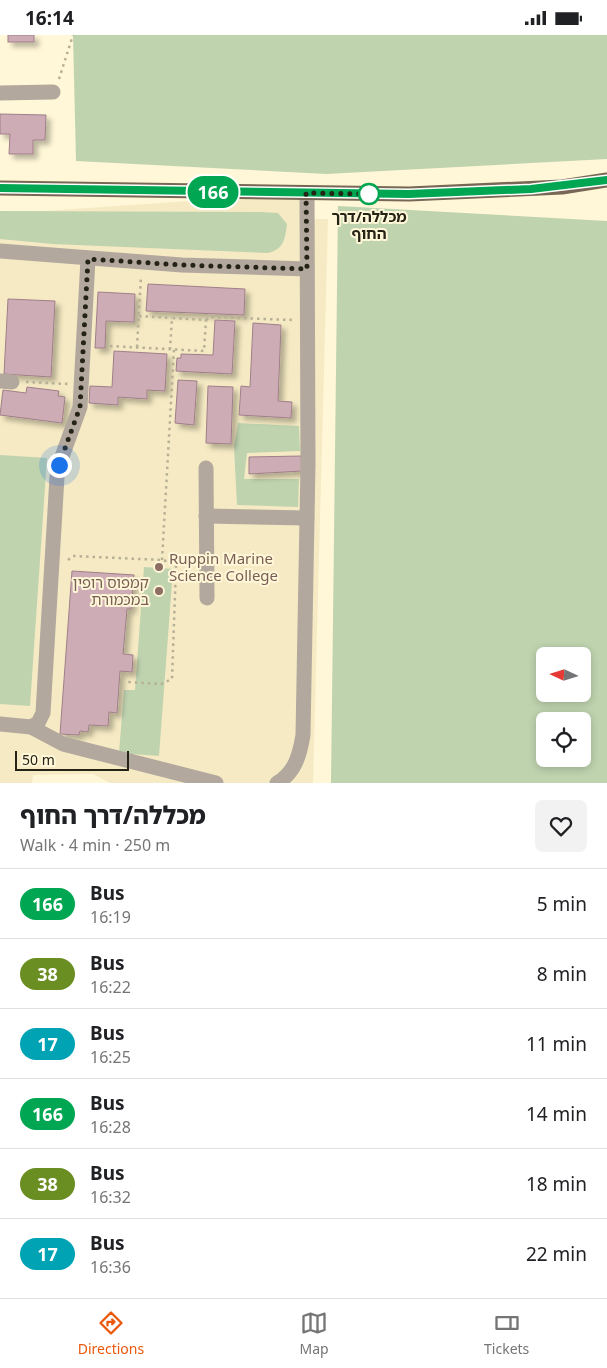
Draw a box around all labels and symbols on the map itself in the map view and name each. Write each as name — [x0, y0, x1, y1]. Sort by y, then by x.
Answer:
line badge: 166 — [184, 176, 242, 208]
marker: מכללה/דרך החוף — [358, 183, 380, 205]
place label: מכללה/דרך החוף — [331, 206, 407, 243]
your location — [47, 453, 72, 478]
place label: Ruppin Marine Science College — [169, 548, 278, 585]
marker: Ruppin Marine Science College — [153, 561, 165, 573]
place label: קמפוס רופין במכמורת — [73, 572, 149, 609]
marker: קמפוס רופין במכמורת — [153, 585, 165, 597]
north arrow — [536, 647, 591, 703]
scale bar — [15, 748, 129, 771]

